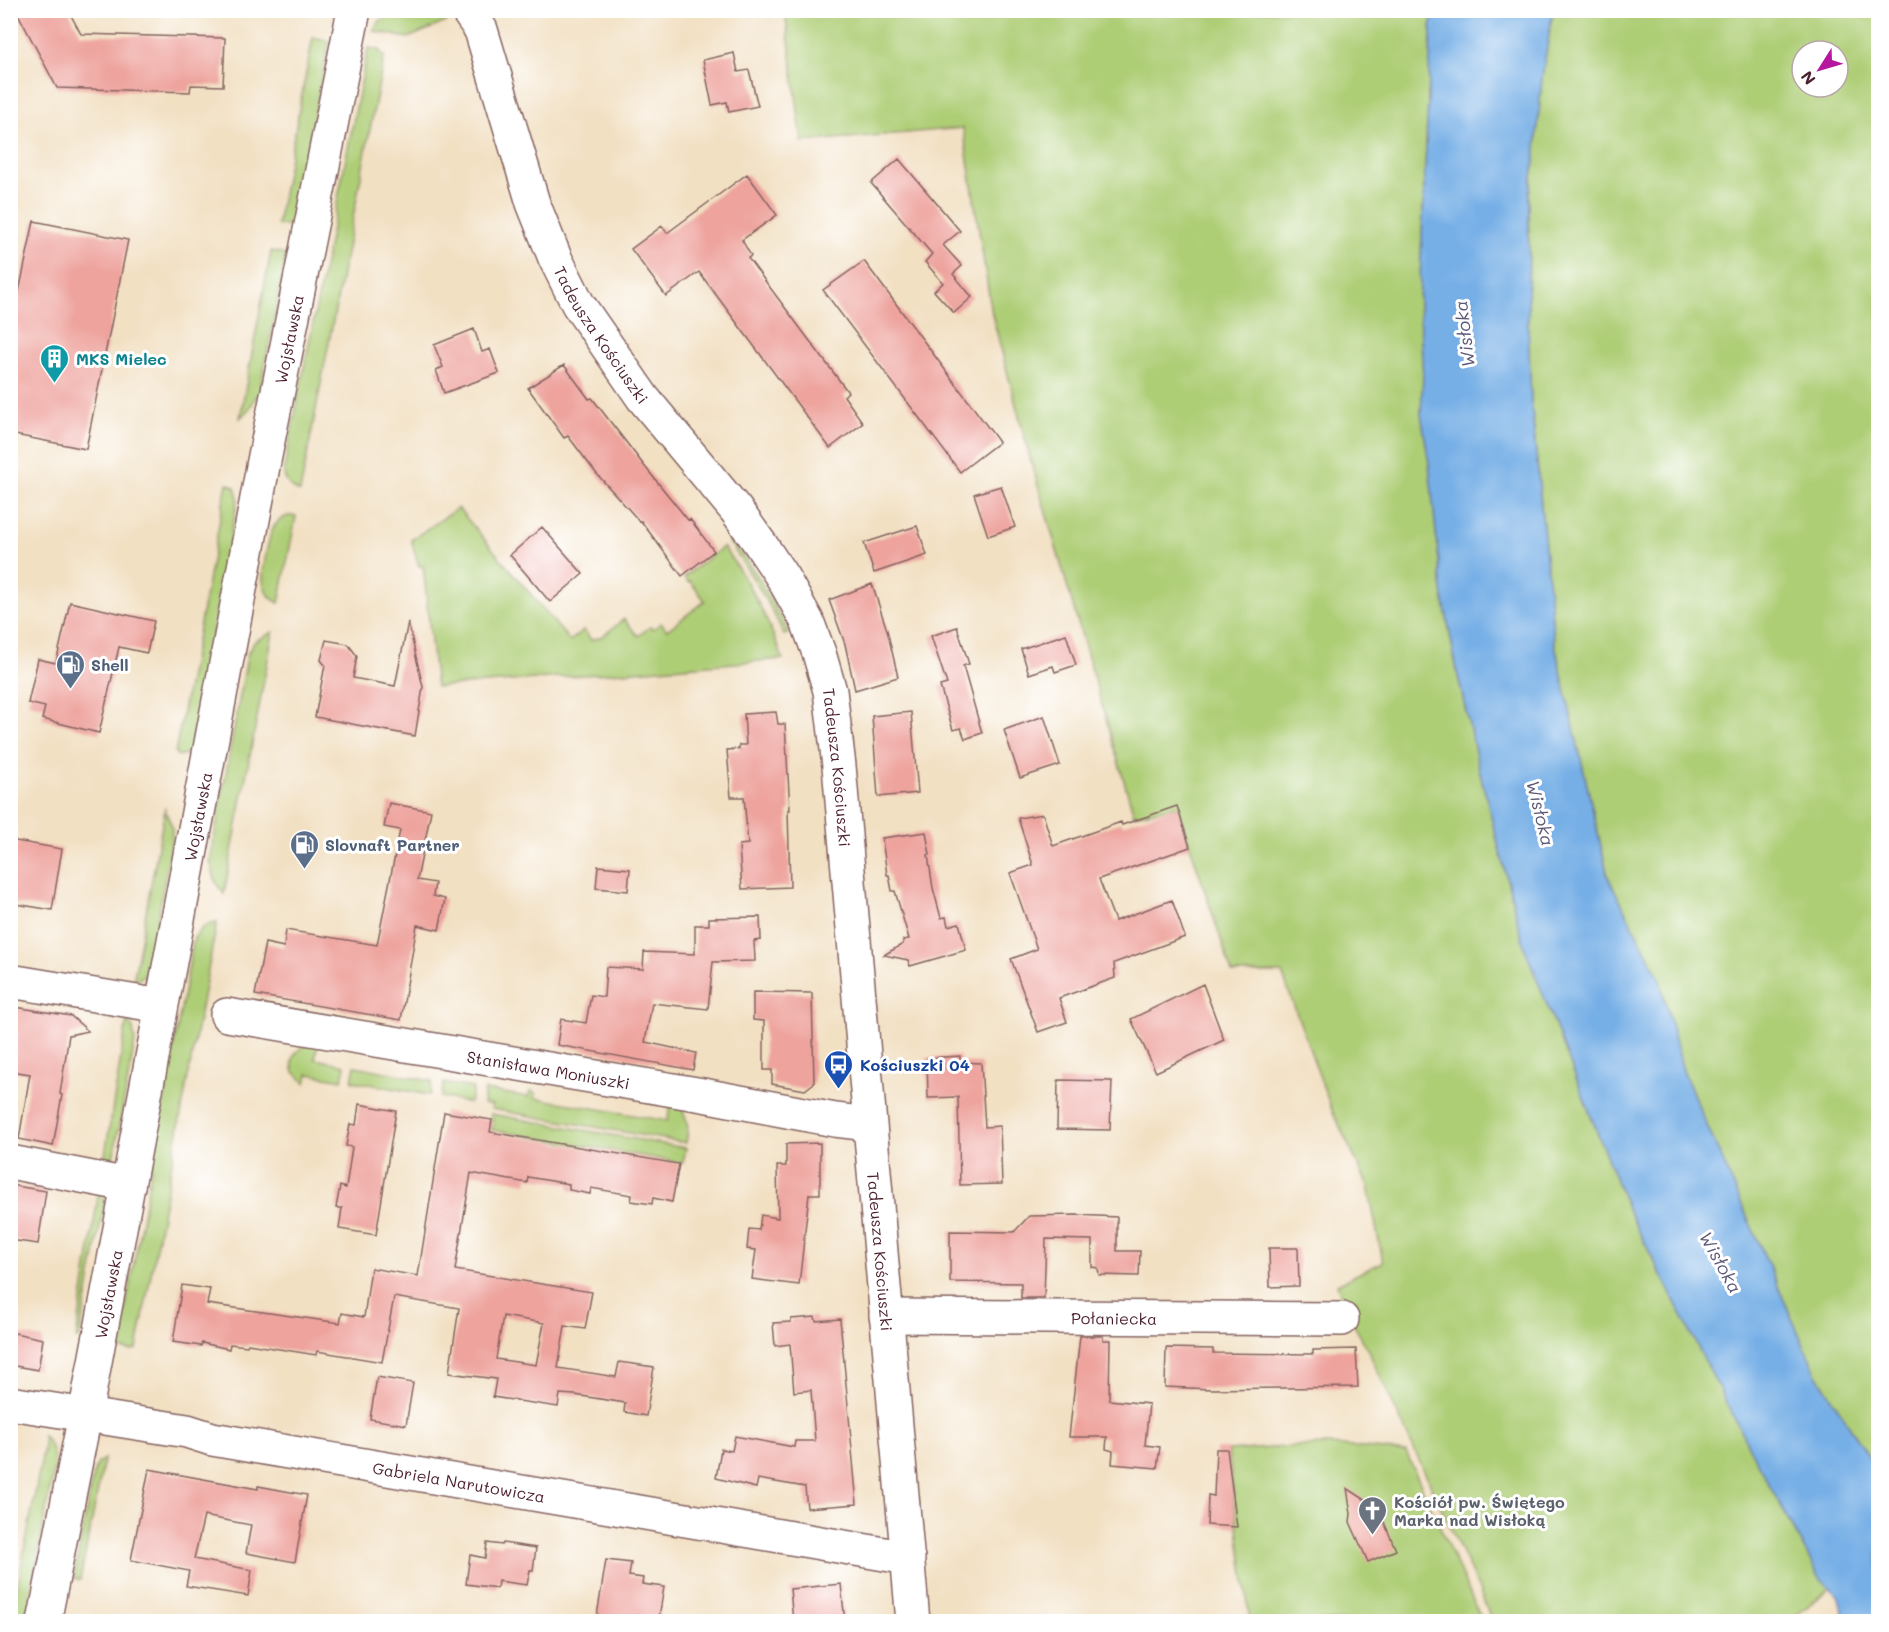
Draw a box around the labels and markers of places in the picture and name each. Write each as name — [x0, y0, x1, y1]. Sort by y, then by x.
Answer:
building icon: MKS Mielec — [39, 342, 71, 384]
place label: MKS Mielec — [76, 348, 167, 369]
fuel station icon: Shell — [54, 648, 86, 690]
place label: Shell — [91, 654, 129, 675]
fuel station icon: Slovnaft Partner — [288, 828, 320, 870]
place label: Slovnaft Partner — [325, 834, 460, 855]
bus stop icon: Kościuszki 04 — [823, 1048, 855, 1090]
place label: Kościuszki 04 — [860, 1054, 970, 1075]
place label: Kościół pw. Świętego Marka nad Wisłoką — [1394, 1491, 1565, 1530]
church icon: Kościół pw. Świętego Marka nad Wisłoką — [1357, 1494, 1389, 1536]

